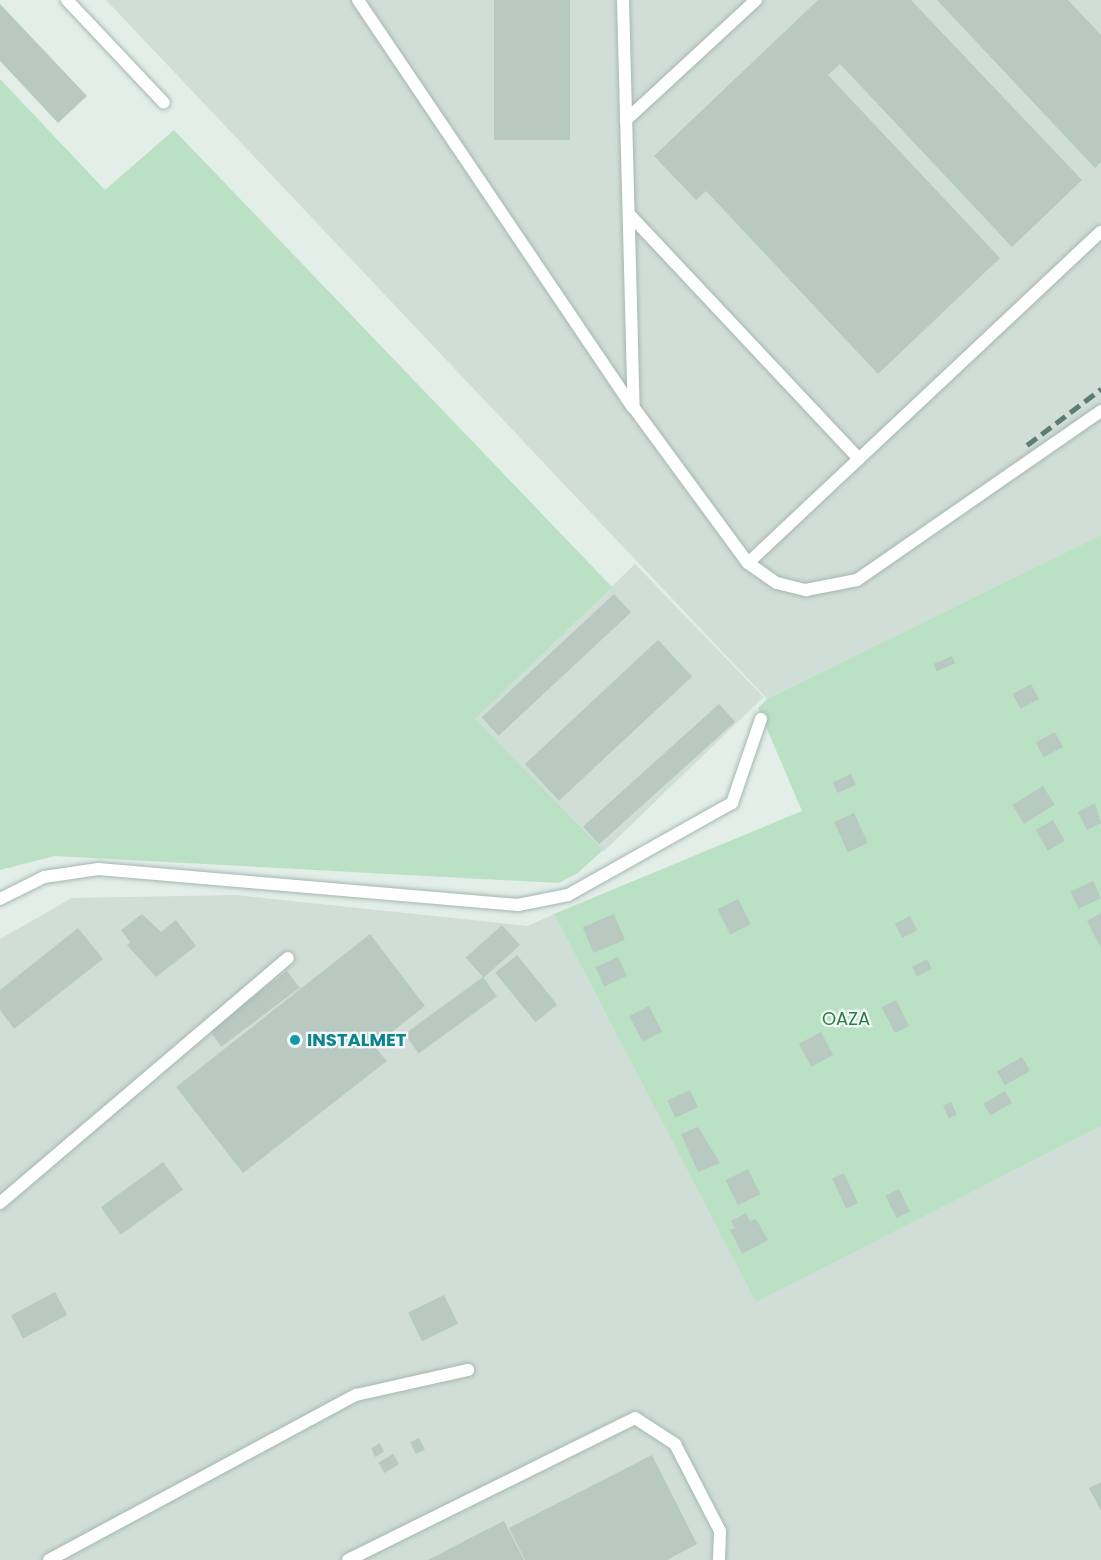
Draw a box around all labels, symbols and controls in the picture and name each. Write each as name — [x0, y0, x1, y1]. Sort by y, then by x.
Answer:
park label: OAZA — [822, 1008, 870, 1030]
place label: INSTALMET — [307, 1029, 406, 1051]
marker: INSTALMET — [288, 1033, 302, 1047]

